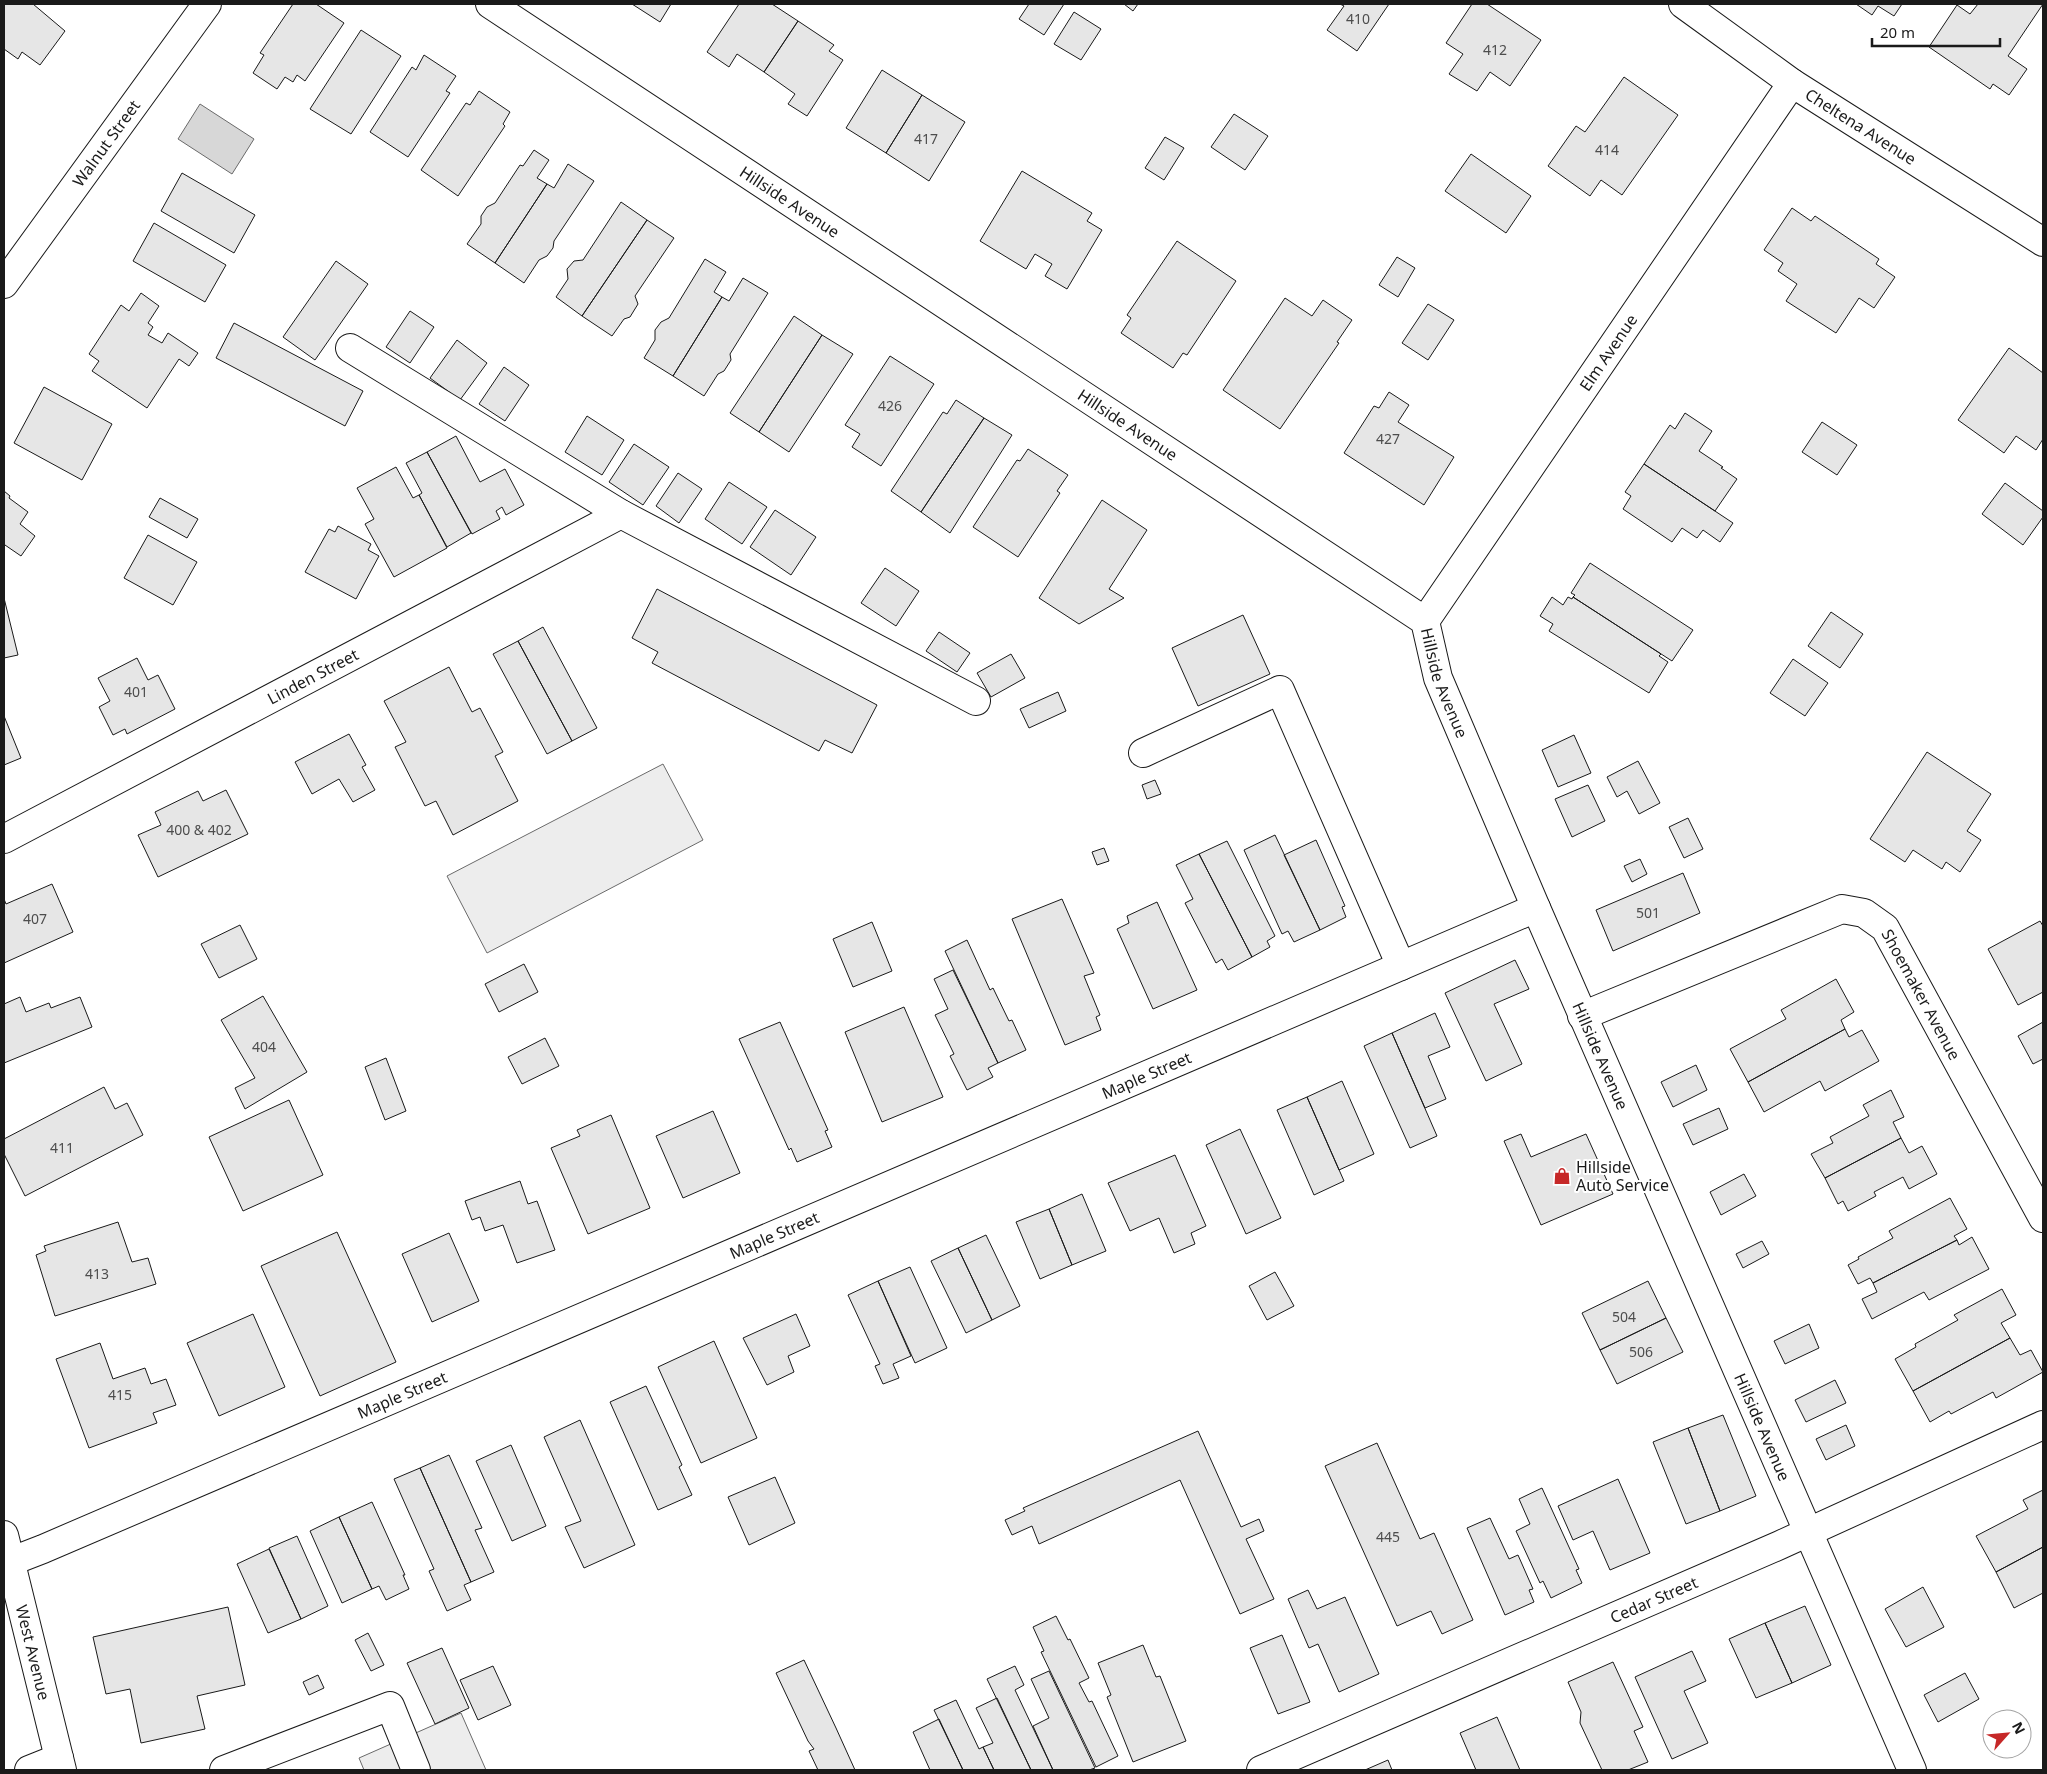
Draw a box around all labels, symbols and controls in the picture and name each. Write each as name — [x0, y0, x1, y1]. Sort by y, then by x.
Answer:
house number: 410 — [1346, 9, 1370, 28]
scale bar — [1872, 15, 2000, 47]
text: 20 m — [1880, 22, 1915, 42]
house number: 412 — [1483, 40, 1507, 59]
street label: Cheltena Avenue — [1801, 83, 1920, 170]
street label: Walnut Street — [67, 95, 145, 191]
house number: 417 — [914, 129, 938, 148]
house number: 414 — [1595, 140, 1619, 159]
street label: Hillside Avenue — [735, 161, 844, 243]
street label: Elm Avenue — [1574, 310, 1642, 395]
street label: Hillside Avenue — [1073, 384, 1182, 466]
house number: 426 — [878, 396, 902, 415]
house number: 427 — [1376, 429, 1400, 448]
street label: Hillside Avenue — [1416, 625, 1473, 741]
street label: Linden Street — [263, 643, 362, 709]
house number: 401 — [124, 682, 148, 701]
house number: 400 & 402 — [166, 820, 232, 839]
house number: 501 — [1636, 903, 1660, 922]
house number: 407 — [23, 909, 47, 928]
street label: Shoemaker Avenue — [1877, 925, 1966, 1064]
street label: Hillside Avenue — [1567, 999, 1634, 1113]
house number: 404 — [252, 1037, 276, 1056]
street label: Maple Street — [1098, 1046, 1195, 1104]
house number: 411 — [50, 1138, 74, 1157]
place label: Hillside Auto Service — [1576, 1156, 1669, 1196]
shop icon: Hillside Auto Service — [1552, 1166, 1572, 1186]
street label: Maple Street — [726, 1206, 823, 1264]
house number: 413 — [85, 1264, 109, 1283]
house number: 504 — [1612, 1307, 1636, 1326]
house number: 506 — [1629, 1342, 1653, 1361]
street label: Maple Street — [354, 1366, 450, 1424]
street label: Hillside Avenue — [1729, 1370, 1796, 1484]
house number: 415 — [108, 1385, 132, 1404]
house number: 445 — [1376, 1527, 1400, 1546]
street label: Cedar Street — [1606, 1571, 1701, 1628]
street label: West Avenue — [11, 1603, 55, 1702]
north arrow — [1982, 1709, 2032, 1759]
text: N — [2008, 1718, 2030, 1737]

